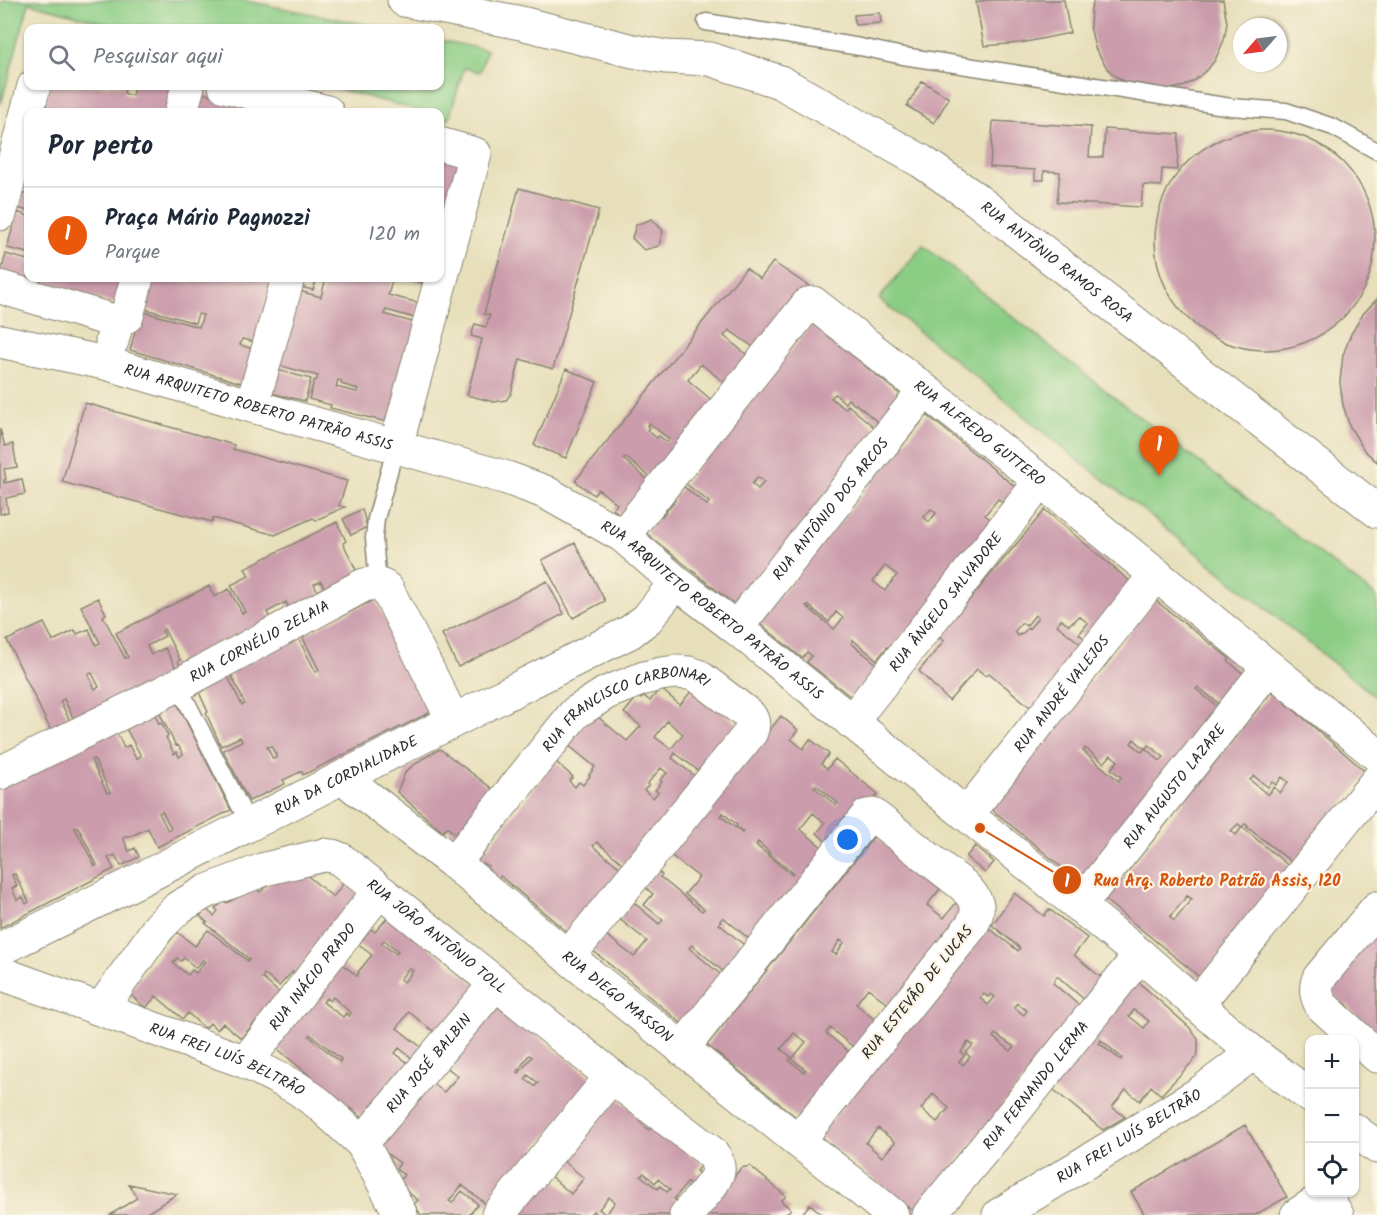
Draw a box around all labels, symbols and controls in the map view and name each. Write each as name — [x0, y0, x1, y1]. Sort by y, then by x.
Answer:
north arrow — [1233, 18, 1287, 72]
search box — [24, 24, 444, 90]
text: Pesquisar aqui — [93, 40, 223, 75]
icon: search — [45, 41, 78, 74]
text: Por perto — [48, 126, 153, 168]
street label: RUA ANTÔNIO RAMOS ROSA — [975, 196, 1138, 330]
text: Praça Mário Pagnozzi — [105, 202, 310, 237]
text: 1 — [64, 219, 71, 251]
text: 120 m — [368, 219, 420, 251]
text: Parque — [105, 237, 160, 269]
street label: RUA ARQUITETO ROBERTO PATRÃO ASSIS — [121, 358, 395, 458]
street label: RUA ALFREDO GUTTERO — [908, 375, 1050, 493]
pin: 1 — [1140, 426, 1178, 476]
street label: RUA ANTÔNIO DOS ARCOS — [767, 433, 895, 586]
street label: RUA ARQUITETO ROBERTO PATRÃO ASSIS — [596, 515, 828, 707]
street label: RUA ÂNGELO SALVADORE — [884, 526, 1010, 678]
street label: RUA CORNÉLIO ZELAIA — [185, 595, 334, 690]
street label: RUA ANDRÉ VALEJOS — [1009, 631, 1116, 758]
street label: RUA FRANCISCO CARBONARI — [537, 661, 715, 758]
street label: RUA AUGUSTO LAZARE — [1118, 718, 1233, 854]
street label: RUA DA CORDIALIDADE — [270, 729, 423, 823]
your location — [833, 825, 862, 854]
callout: Rua Arq. Roberto Patrão Assis, 120 — [1052, 863, 1353, 897]
text: 1 — [1064, 868, 1070, 897]
text: Rua Arq. Roberto Patrão Assis, 120 — [1093, 869, 1341, 894]
street label: RUA JOÃO ANTÔNIO TOLL — [361, 873, 511, 1001]
street label: RUA INÁCIO PRADO — [264, 918, 363, 1036]
street label: RUA ESTEVÃO DE LUCAS — [856, 920, 979, 1065]
street label: RUA DIEGO MASSON — [556, 945, 678, 1049]
street label: RUA JOSÉ BALBIN — [381, 1009, 478, 1119]
street label: RUA FERNANDO LERMA — [977, 1016, 1096, 1156]
street label: RUA FREI LUÍS BELTRÃO — [146, 1017, 309, 1103]
map controls — [1305, 1035, 1359, 1197]
button: + — [1305, 1035, 1359, 1089]
street label: RUA FREI LUÍS BELTRÃO — [1052, 1084, 1207, 1190]
button: − — [1305, 1089, 1359, 1143]
button: locate — [1305, 1143, 1359, 1197]

